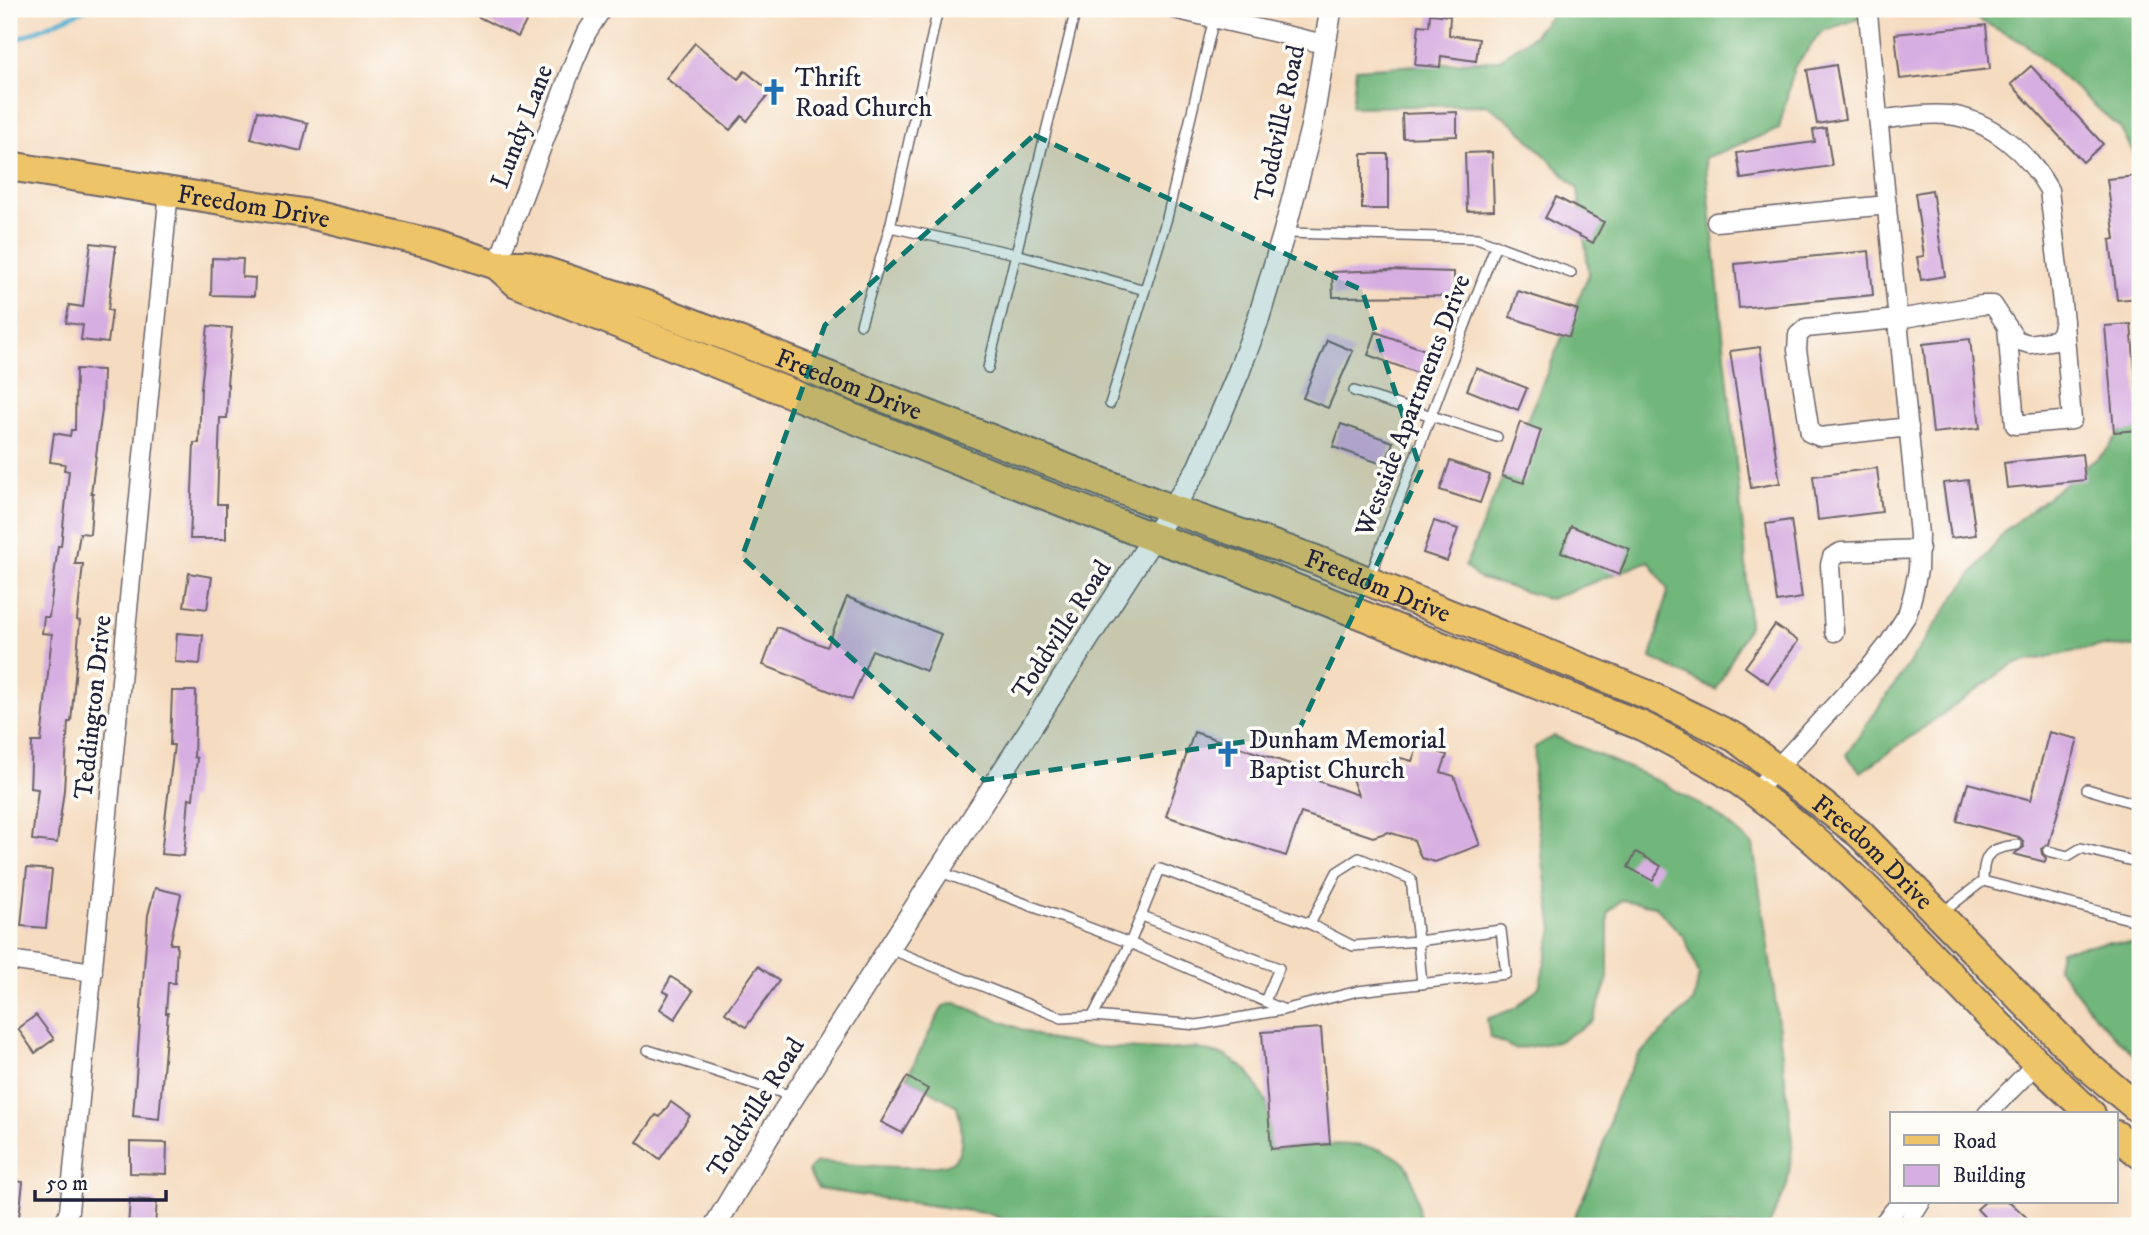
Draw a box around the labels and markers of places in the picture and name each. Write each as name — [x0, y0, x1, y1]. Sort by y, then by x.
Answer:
place label: Thrift Road Church — [795, 62, 933, 125]
church icon: Thrift Road Church — [759, 77, 789, 107]
place label: Dunham Memorial Baptist Church — [1249, 724, 1446, 787]
church icon: Dunham Memorial Baptist Church — [1213, 739, 1243, 769]

